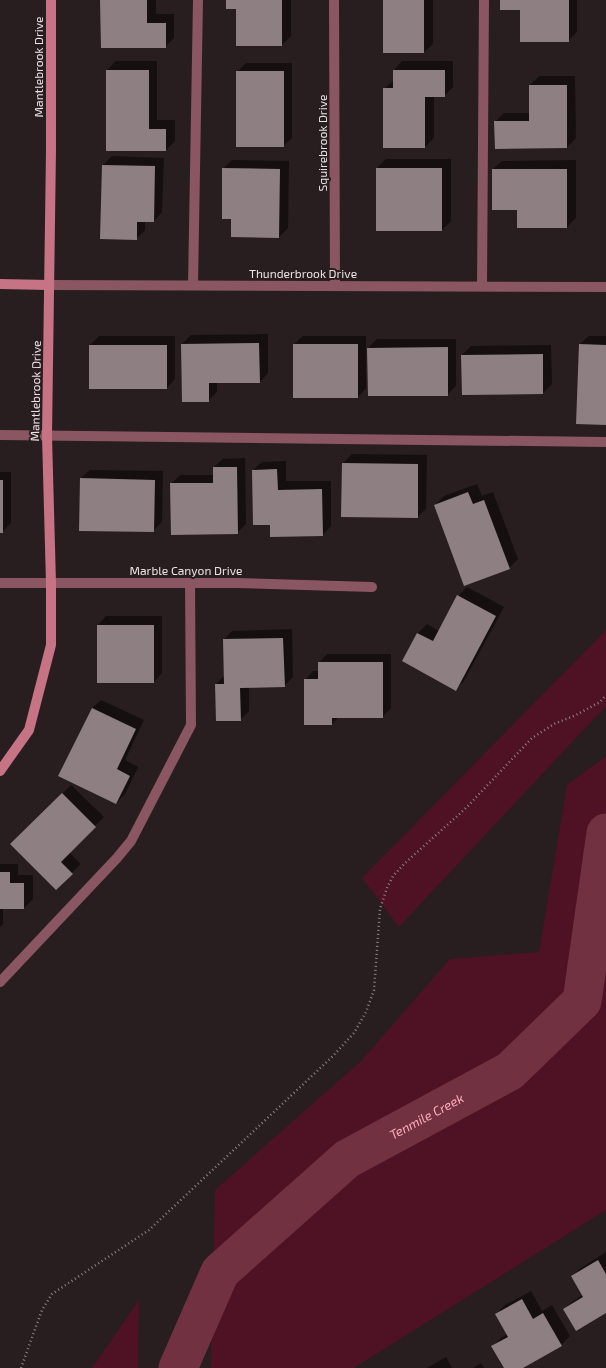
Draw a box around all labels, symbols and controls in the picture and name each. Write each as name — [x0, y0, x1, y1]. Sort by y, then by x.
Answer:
street label: Mantlebrook Drive — [31, 17, 45, 117]
street label: Squirebrook Drive — [315, 95, 329, 191]
street label: Thunderbrook Drive — [249, 266, 357, 280]
street label: Mantlebrook Drive — [27, 340, 43, 442]
street label: Marble Canyon Drive — [129, 563, 243, 577]
water label: Tenmile Creek — [387, 1090, 466, 1143]

